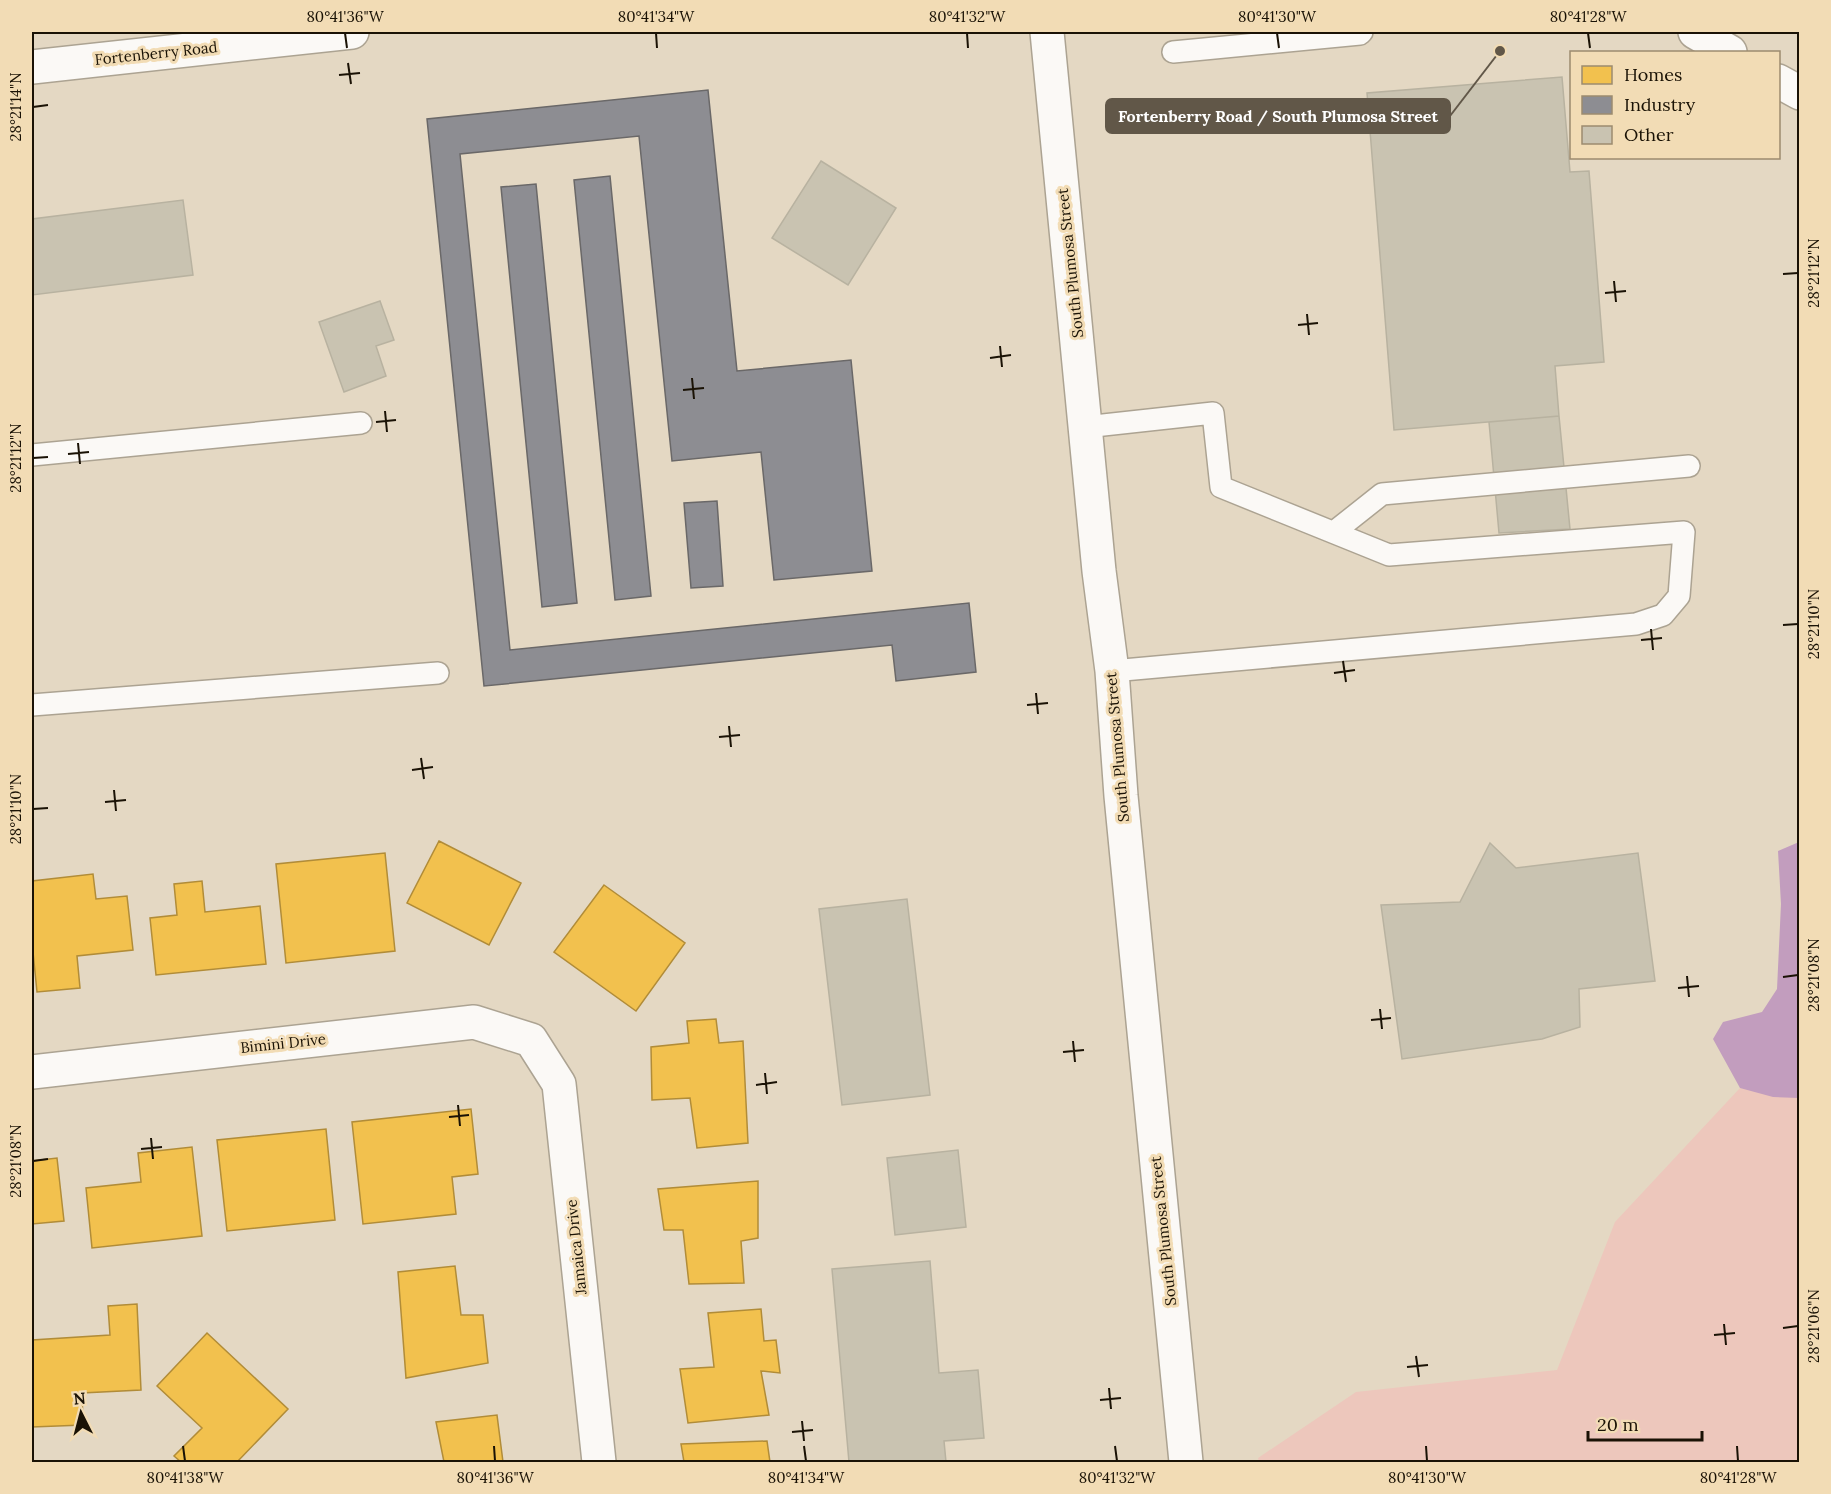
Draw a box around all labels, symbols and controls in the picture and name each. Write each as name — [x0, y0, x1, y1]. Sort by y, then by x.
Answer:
text: 80°41'36"W — [306, 7, 385, 26]
text: 80°41'34"W — [618, 7, 695, 26]
text: 80°41'32"W — [929, 7, 1006, 26]
text: 80°41'30"W — [1238, 7, 1317, 26]
text: 80°41'28"W — [1550, 7, 1627, 26]
street label: Fortenberry Road — [94, 37, 218, 69]
legend — [1570, 51, 1780, 159]
text: Homes — [1624, 63, 1682, 86]
text: 28°21'14"N — [6, 72, 25, 142]
text: Industry — [1624, 93, 1696, 116]
callout: Fortenberry Road / South Plumosa Street — [1106, 99, 1450, 133]
text: Fortenberry Road / South Plumosa Street — [1118, 106, 1438, 127]
text: Other — [1624, 123, 1674, 146]
street label: South Plumosa Street — [1053, 187, 1087, 339]
text: 28°21'12"N — [1804, 238, 1823, 308]
text: 28°21'12"N — [6, 423, 25, 493]
text: 28°21'10"N — [1804, 589, 1823, 659]
street label: South Plumosa Street — [1101, 671, 1133, 823]
text: 28°21'10"N — [6, 774, 25, 844]
text: 28°21'08"N — [1804, 938, 1823, 1012]
street label: Bimini Drive — [239, 1029, 327, 1057]
text: 28°21'08"N — [6, 1124, 25, 1198]
street label: South Plumosa Street — [1146, 1155, 1180, 1307]
street label: Jamaica Drive — [562, 1198, 591, 1297]
text: 28°21'06"N — [1804, 1289, 1823, 1363]
north arrow — [51, 1383, 111, 1443]
text: N — [72, 1387, 87, 1409]
scale bar — [1588, 1404, 1702, 1442]
text: 20 m — [1597, 1413, 1639, 1436]
text: 80°41'38"W — [147, 1468, 225, 1487]
text: 80°41'36"W — [456, 1468, 535, 1487]
text: 80°41'34"W — [768, 1468, 845, 1487]
text: 80°41'32"W — [1079, 1468, 1156, 1487]
text: 80°41'30"W — [1388, 1468, 1467, 1487]
text: 80°41'28"W — [1700, 1468, 1777, 1487]

